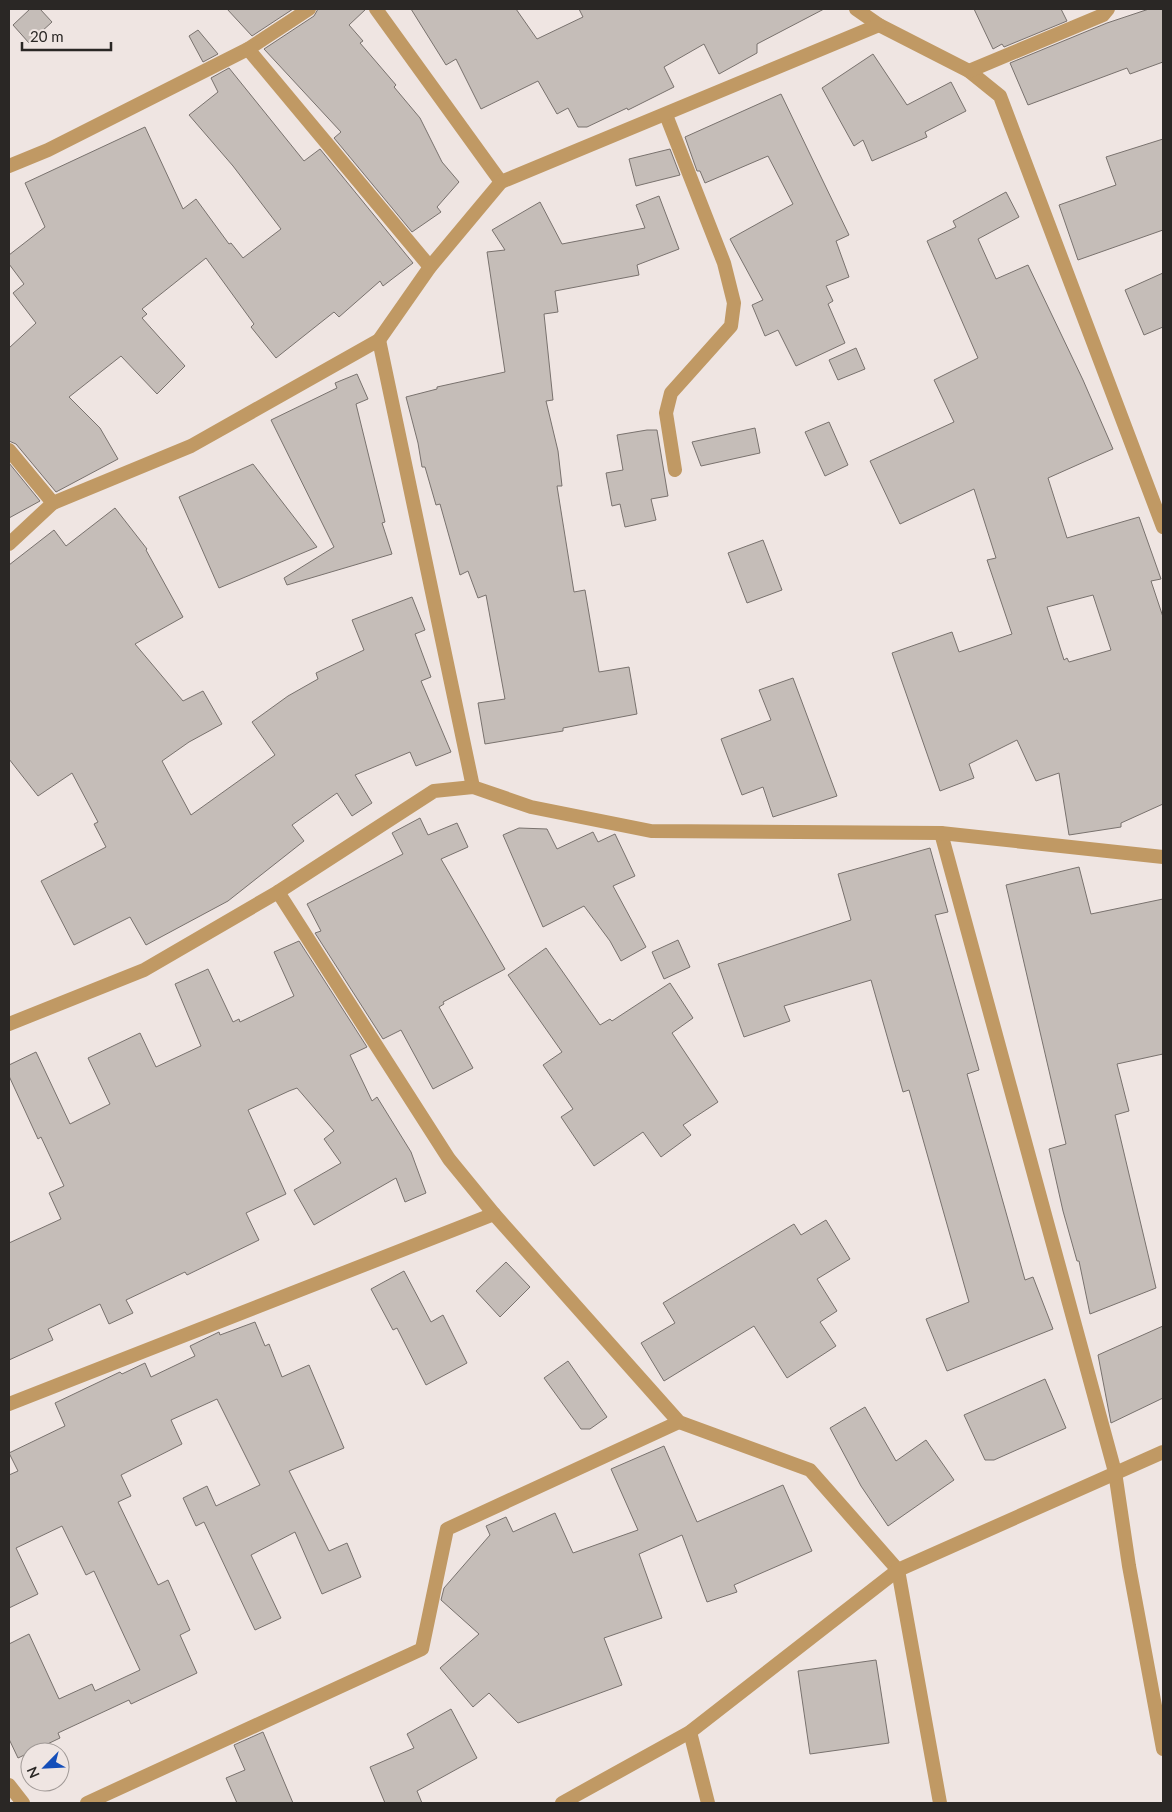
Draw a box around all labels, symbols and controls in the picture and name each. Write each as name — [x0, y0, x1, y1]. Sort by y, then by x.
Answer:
scale bar — [22, 20, 111, 52]
text: 20 m — [30, 27, 64, 45]
north arrow — [20, 1742, 70, 1792]
text: N — [23, 1764, 43, 1781]

